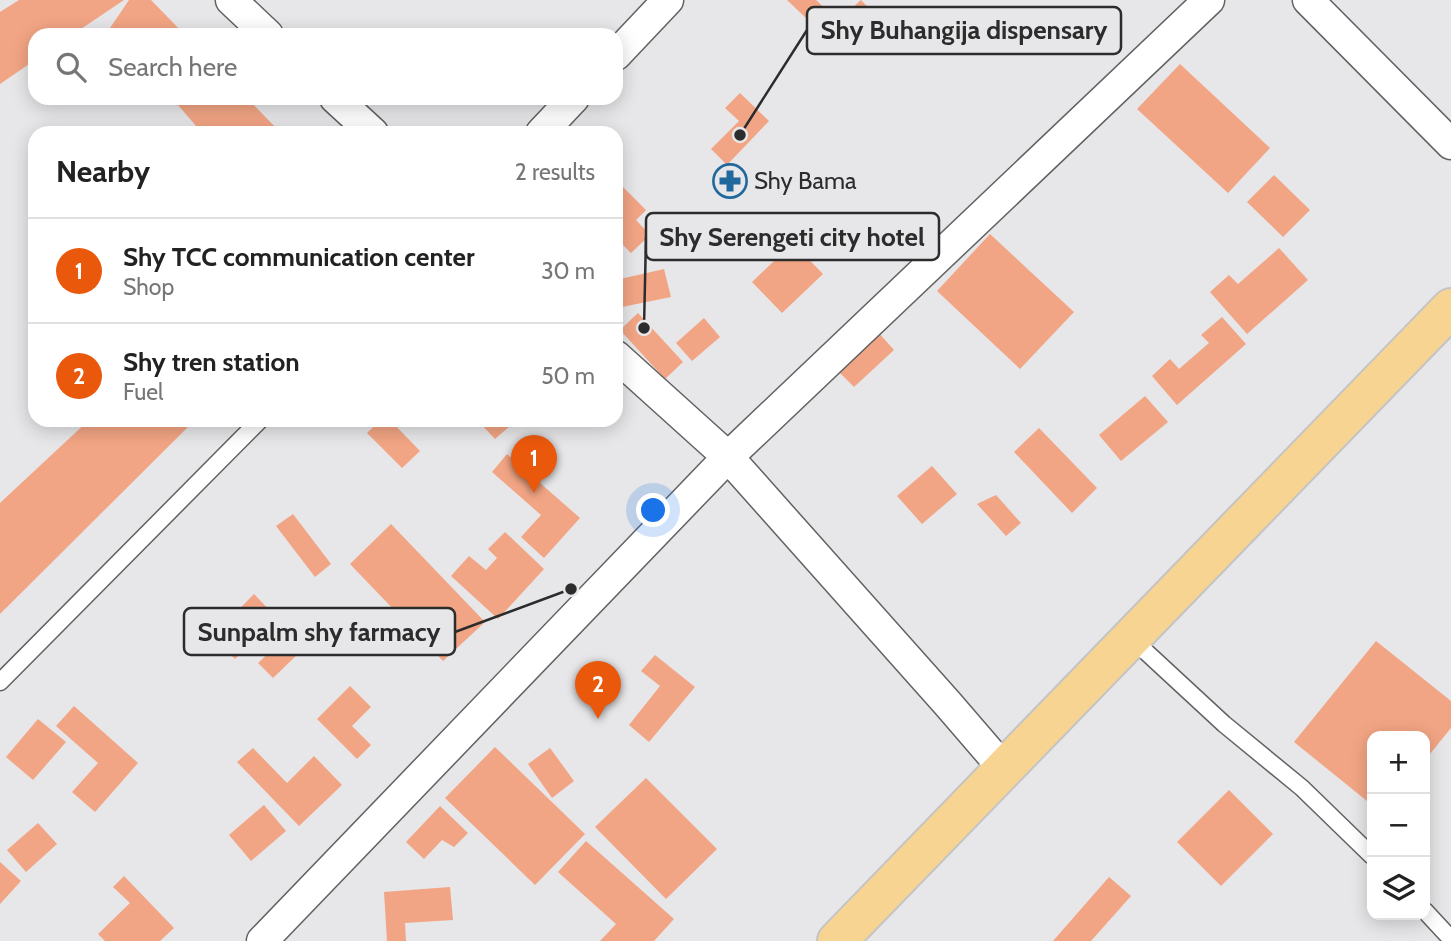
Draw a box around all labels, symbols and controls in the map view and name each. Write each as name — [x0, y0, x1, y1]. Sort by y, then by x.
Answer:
callout: Shy Buhangija dispensary — [807, 7, 1121, 54]
text: Shy Buhangija dispensary — [821, 14, 1107, 46]
search box — [28, 28, 623, 105]
icon: search — [52, 48, 90, 86]
text: Search here — [108, 51, 237, 83]
text: Nearby — [56, 153, 150, 190]
text: 2 results — [515, 158, 595, 186]
pharmacy icon: Shy Bama — [711, 162, 749, 200]
place label: Shy Bama — [754, 166, 857, 195]
callout: Shy Serengeti city hotel — [646, 213, 939, 260]
text: Shy Serengeti city hotel — [659, 221, 925, 253]
text: Shy TCC communication center — [123, 241, 475, 273]
text: 1 — [75, 257, 83, 285]
text: 30 m — [541, 257, 595, 285]
text: Shop — [123, 273, 174, 301]
text: Shy tren station — [123, 346, 300, 378]
text: 2 — [73, 362, 85, 390]
text: 50 m — [541, 362, 595, 390]
text: Fuel — [123, 378, 163, 406]
pin: 1 — [511, 435, 557, 493]
your location — [636, 493, 670, 527]
callout: Sunpalm shy farmacy — [184, 608, 455, 655]
text: Sunpalm shy farmacy — [197, 616, 441, 648]
pin: 2 — [575, 661, 621, 719]
map controls — [1367, 731, 1430, 920]
button: + — [1367, 731, 1430, 794]
button: − — [1367, 794, 1430, 857]
button: layers — [1367, 857, 1430, 920]

